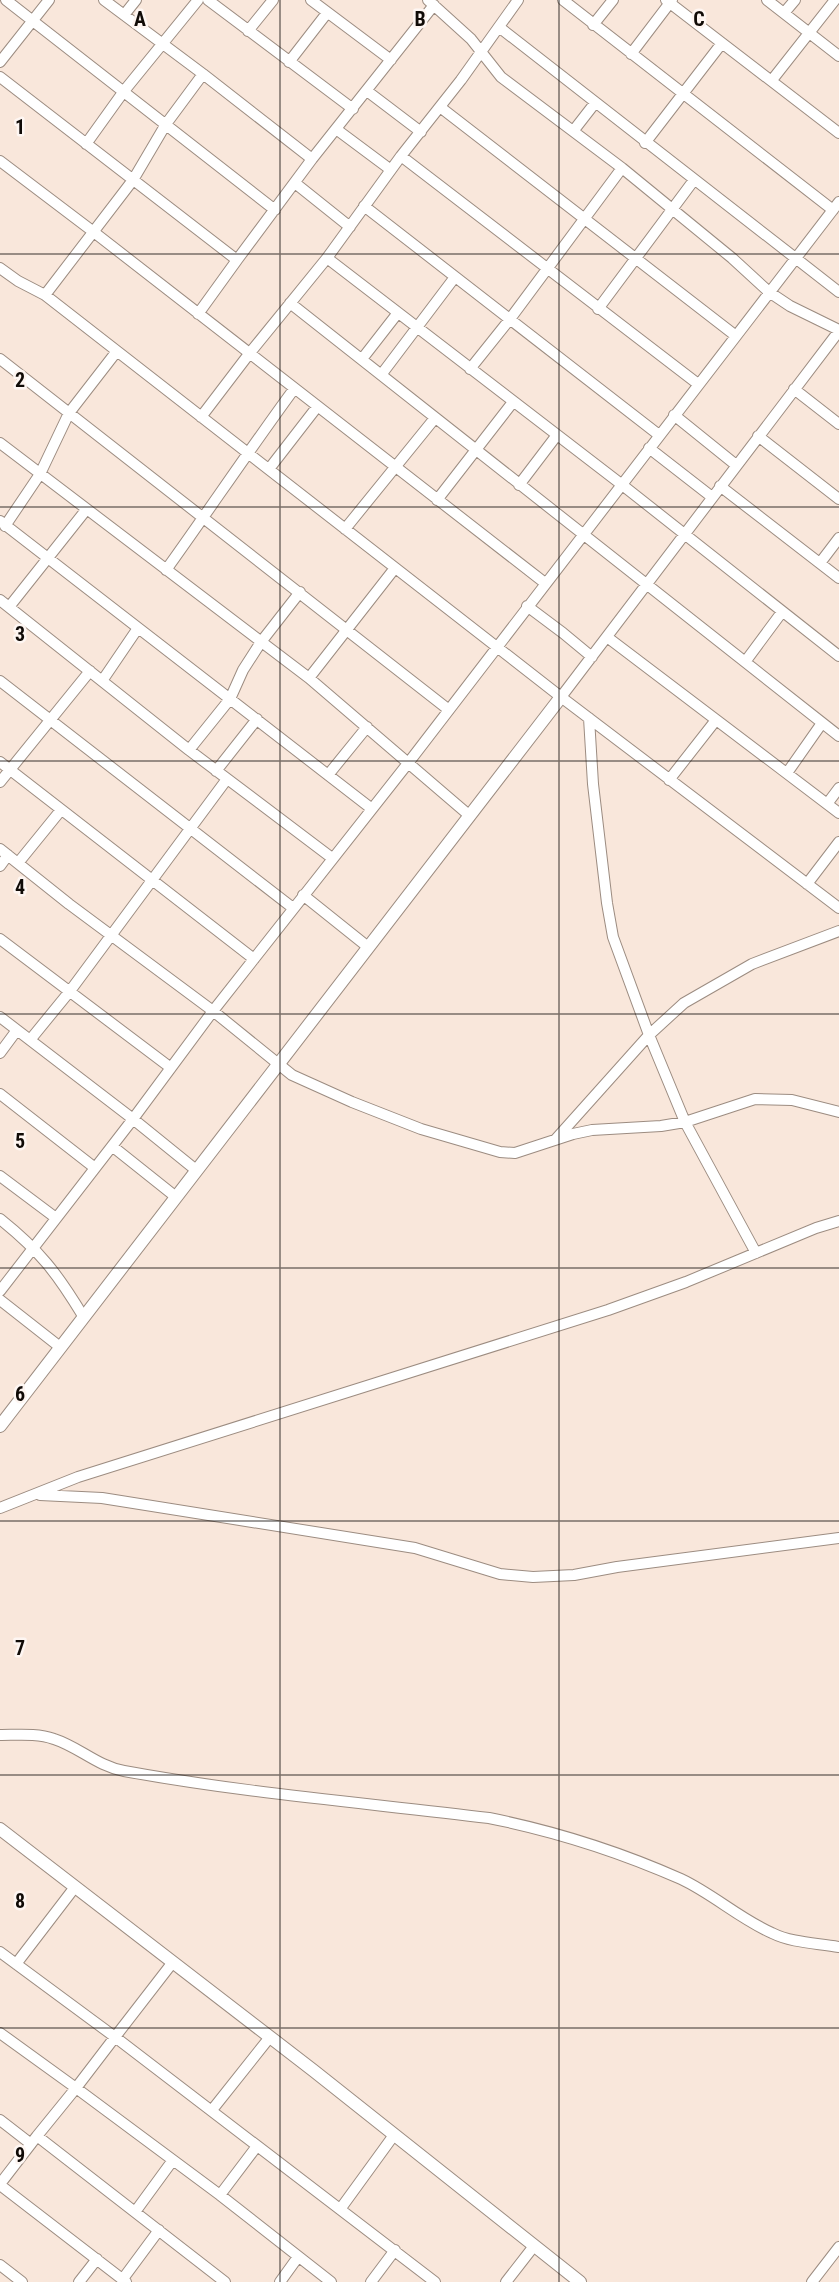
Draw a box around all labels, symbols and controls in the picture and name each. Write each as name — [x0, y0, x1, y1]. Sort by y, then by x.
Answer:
text: A — [134, 7, 146, 31]
text: B — [414, 7, 426, 31]
text: C — [693, 7, 705, 31]
text: 1 — [15, 115, 25, 139]
text: 2 — [15, 368, 25, 392]
text: 3 — [15, 622, 25, 646]
text: 4 — [15, 875, 25, 899]
text: 5 — [15, 1129, 25, 1153]
text: 6 — [15, 1382, 25, 1406]
text: 7 — [15, 1636, 25, 1660]
text: 8 — [15, 1889, 25, 1913]
text: 9 — [15, 2143, 25, 2167]

